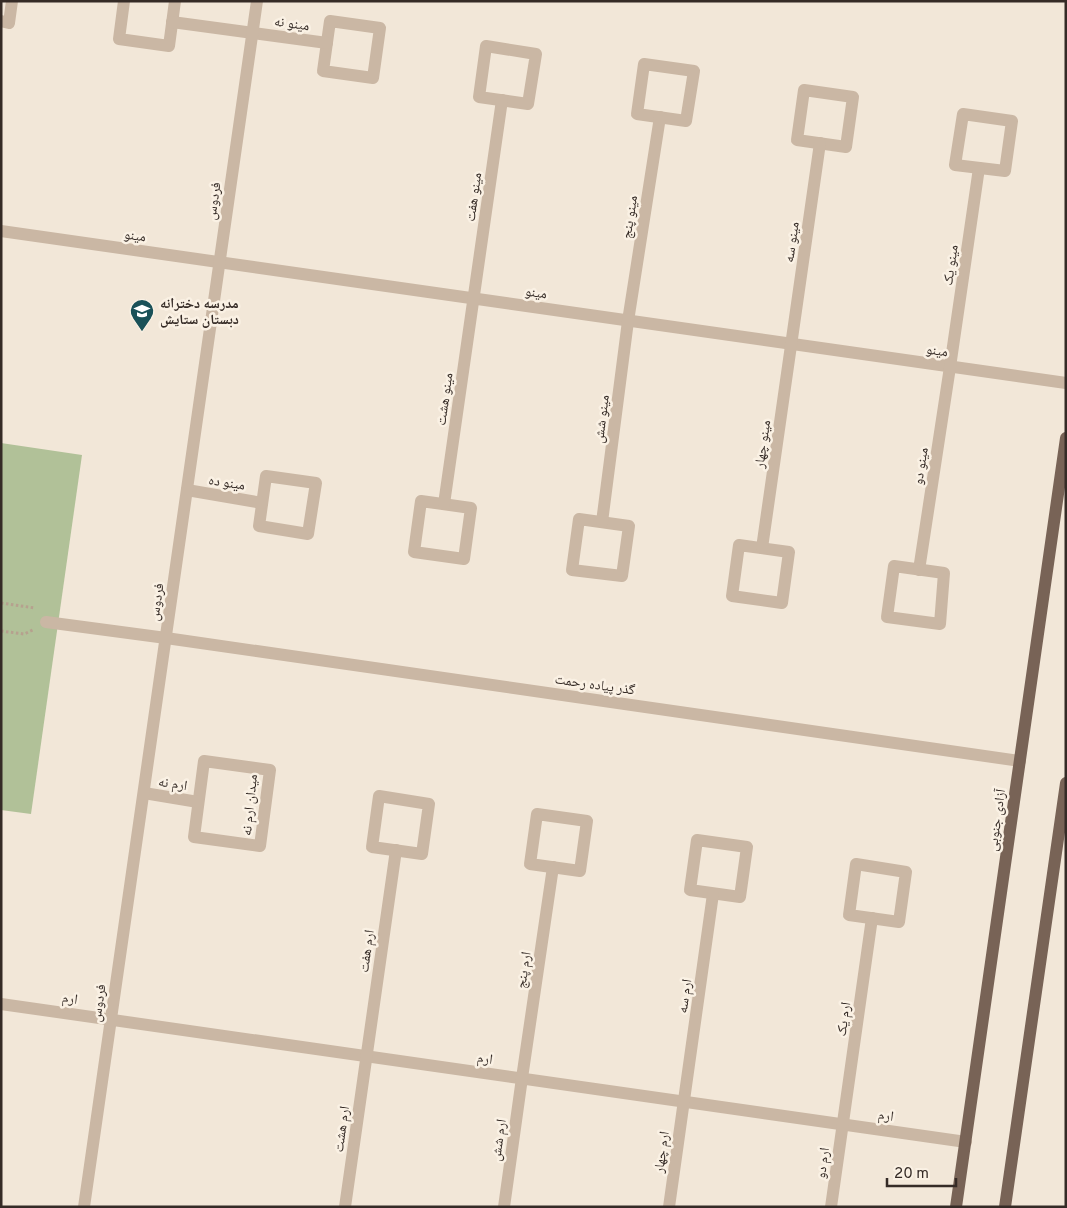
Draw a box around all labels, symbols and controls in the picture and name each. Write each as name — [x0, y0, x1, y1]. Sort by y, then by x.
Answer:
street label: مینو نه — [273, 14, 311, 35]
street label: مینو هفت — [463, 172, 486, 223]
street label: فردوس — [203, 181, 226, 221]
street label: مینو پنج — [619, 194, 642, 240]
street label: مینو سه — [781, 221, 804, 264]
street label: مینو — [123, 227, 147, 246]
street label: مینو یک — [940, 244, 963, 287]
street label: مینو — [524, 284, 548, 303]
place label: مدرسه دخترانه دبستان ستایش — [160, 296, 239, 329]
school or university icon: مدرسه دخترانه دبستان ستایش — [129, 298, 155, 332]
street label: مینو — [925, 342, 949, 361]
street label: مینو هشت — [433, 372, 458, 427]
street label: مینو شش — [591, 394, 614, 444]
street label: مینو چهار — [752, 419, 775, 470]
street label: مینو دو — [910, 446, 933, 486]
street label: مینو ده — [207, 472, 246, 495]
street label: فردوس — [146, 582, 169, 622]
street label: گذر پیاده رحمت — [554, 671, 636, 700]
street label: میدان ارم نه — [239, 773, 262, 837]
street label: ارم نه — [157, 774, 188, 795]
street label: آزادی جنوبی — [985, 787, 1010, 853]
street label: ارم هفت — [356, 929, 379, 974]
street label: ارم پنج — [513, 951, 536, 990]
street label: ارم سه — [675, 978, 696, 1014]
street label: فردوس — [88, 983, 111, 1023]
street label: ارم — [61, 990, 79, 1009]
street label: ارم یک — [834, 1001, 855, 1037]
street label: ارم — [476, 1050, 494, 1069]
street label: ارم هشت — [331, 1105, 354, 1154]
street label: ارم — [877, 1107, 895, 1126]
street label: ارم شش — [488, 1118, 511, 1162]
street label: ارم چهار — [651, 1130, 674, 1175]
street label: ارم دو — [813, 1147, 834, 1180]
scale bar — [887, 1156, 956, 1188]
text: 20 m — [894, 1165, 929, 1184]

